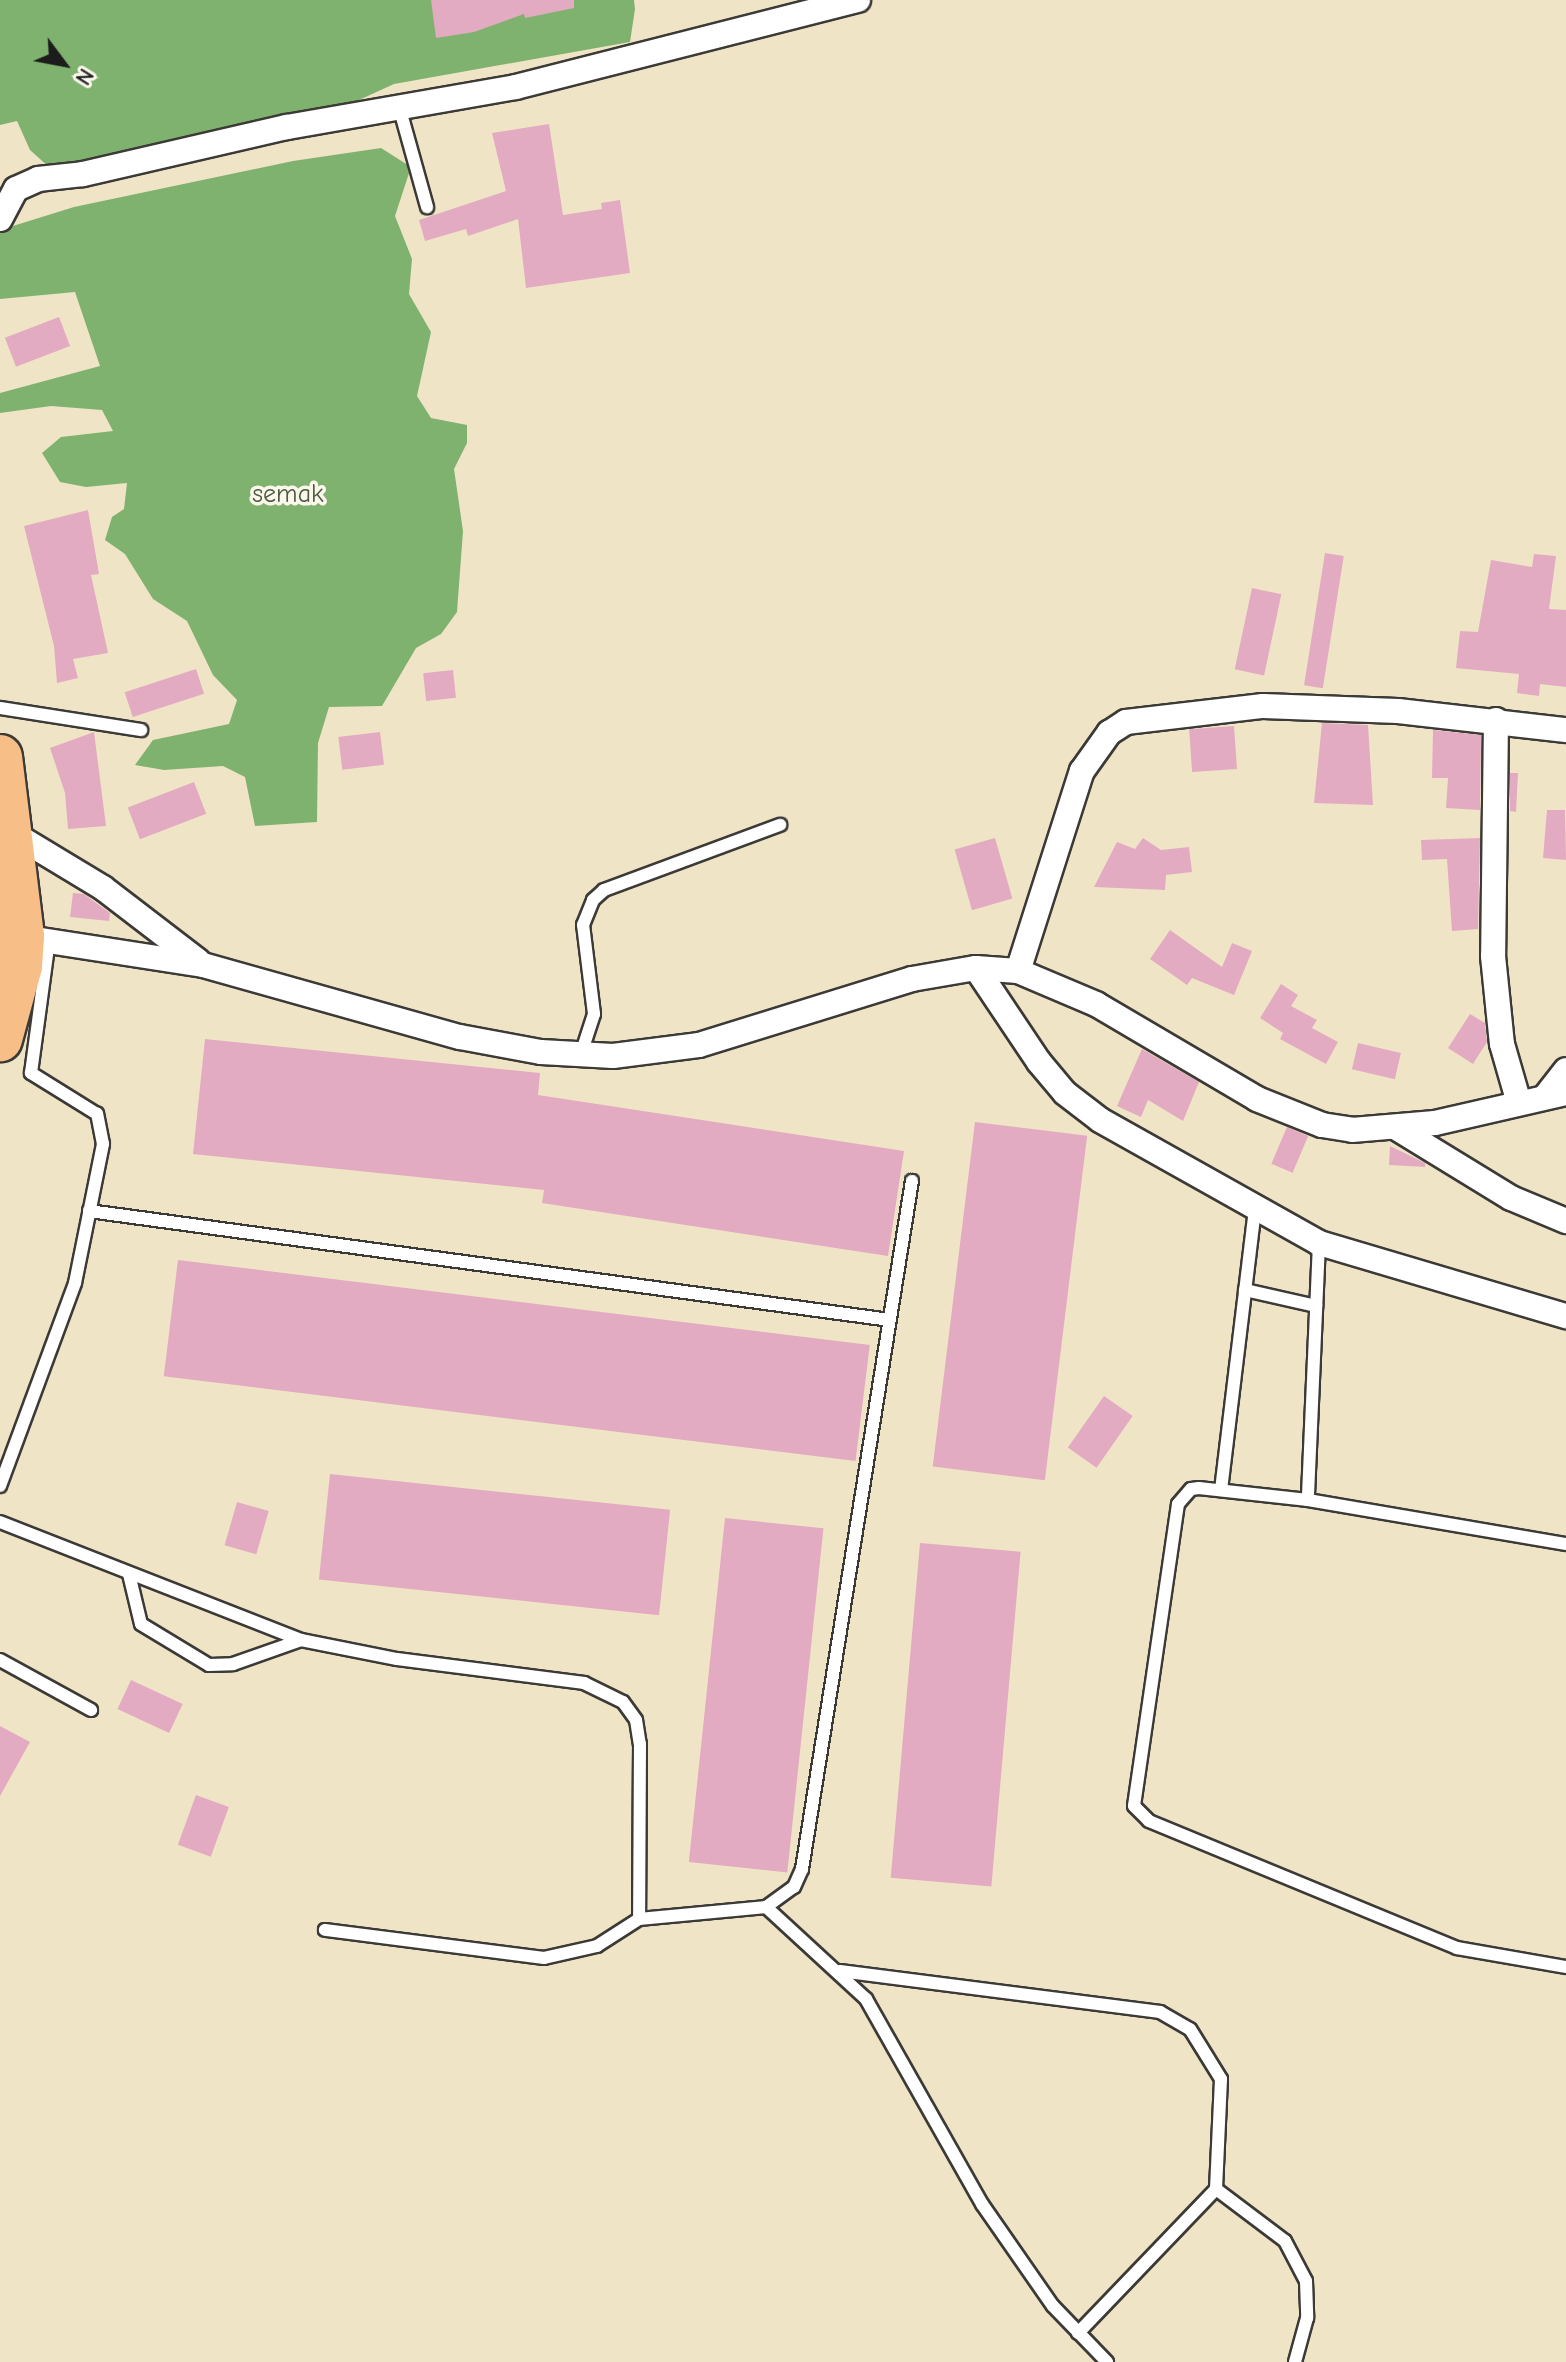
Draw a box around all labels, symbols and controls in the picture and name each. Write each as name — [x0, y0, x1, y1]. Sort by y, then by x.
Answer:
north arrow — [24, 24, 104, 104]
text: N — [70, 64, 99, 90]
park label: semak — [252, 479, 324, 511]

